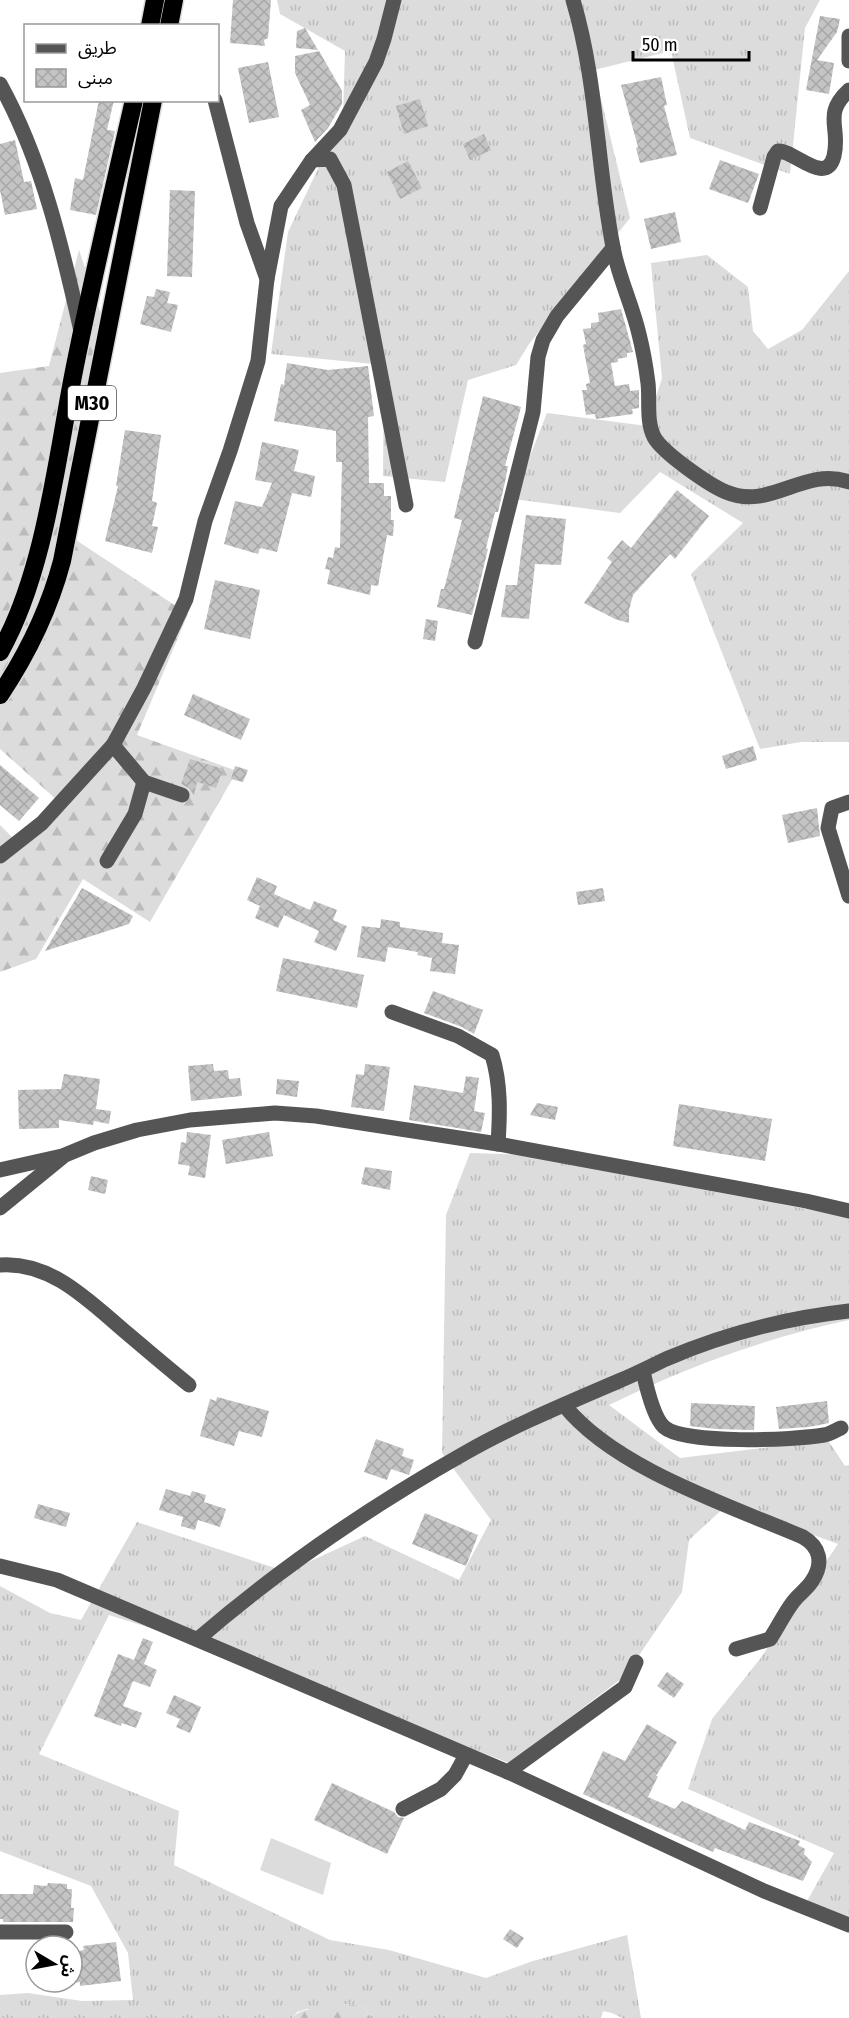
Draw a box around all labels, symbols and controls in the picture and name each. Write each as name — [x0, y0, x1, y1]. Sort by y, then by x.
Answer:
legend — [24, 24, 219, 102]
scale bar — [633, 24, 748, 62]
text: 50 m — [642, 34, 678, 56]
text: طريق — [78, 37, 117, 59]
text: مبنى — [78, 67, 113, 89]
road number: M30 — [68, 386, 116, 420]
north arrow — [24, 1934, 84, 1994]
text: ش — [57, 1954, 80, 1979]

